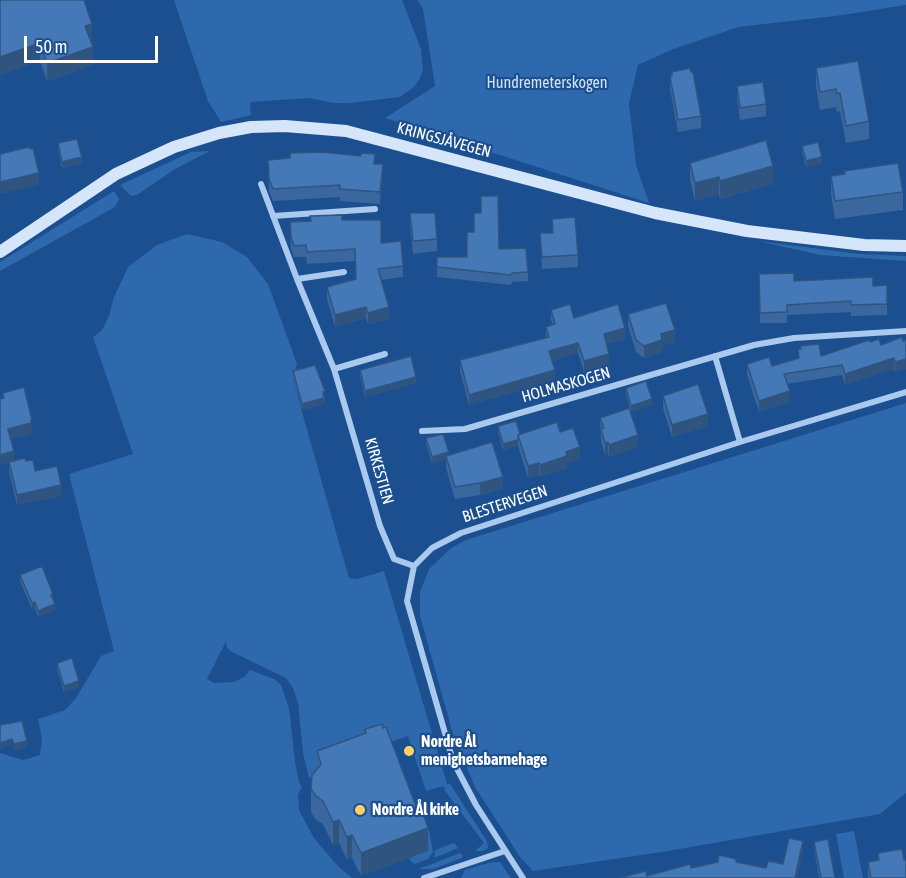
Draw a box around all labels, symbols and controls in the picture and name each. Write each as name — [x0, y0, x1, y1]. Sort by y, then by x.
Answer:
scale bar — [27, 24, 160, 62]
text: 50 m — [35, 36, 67, 57]
park label: Hundremeterskogen — [486, 73, 608, 93]
street label: KRINGSJÅVEGEN — [395, 118, 493, 162]
street label: HOLMASKOGEN — [519, 363, 613, 407]
street label: KIRKESTIEN — [360, 435, 398, 507]
street label: BLESTERVEGEN — [460, 481, 550, 527]
place label: Nordre Ål menighetsbarnehage — [421, 732, 547, 770]
marker: Nordre Ål menighetsbarnehage — [402, 744, 416, 758]
place label: Nordre Ål kirke — [372, 800, 459, 820]
marker: Nordre Ål kirke — [353, 803, 367, 817]

